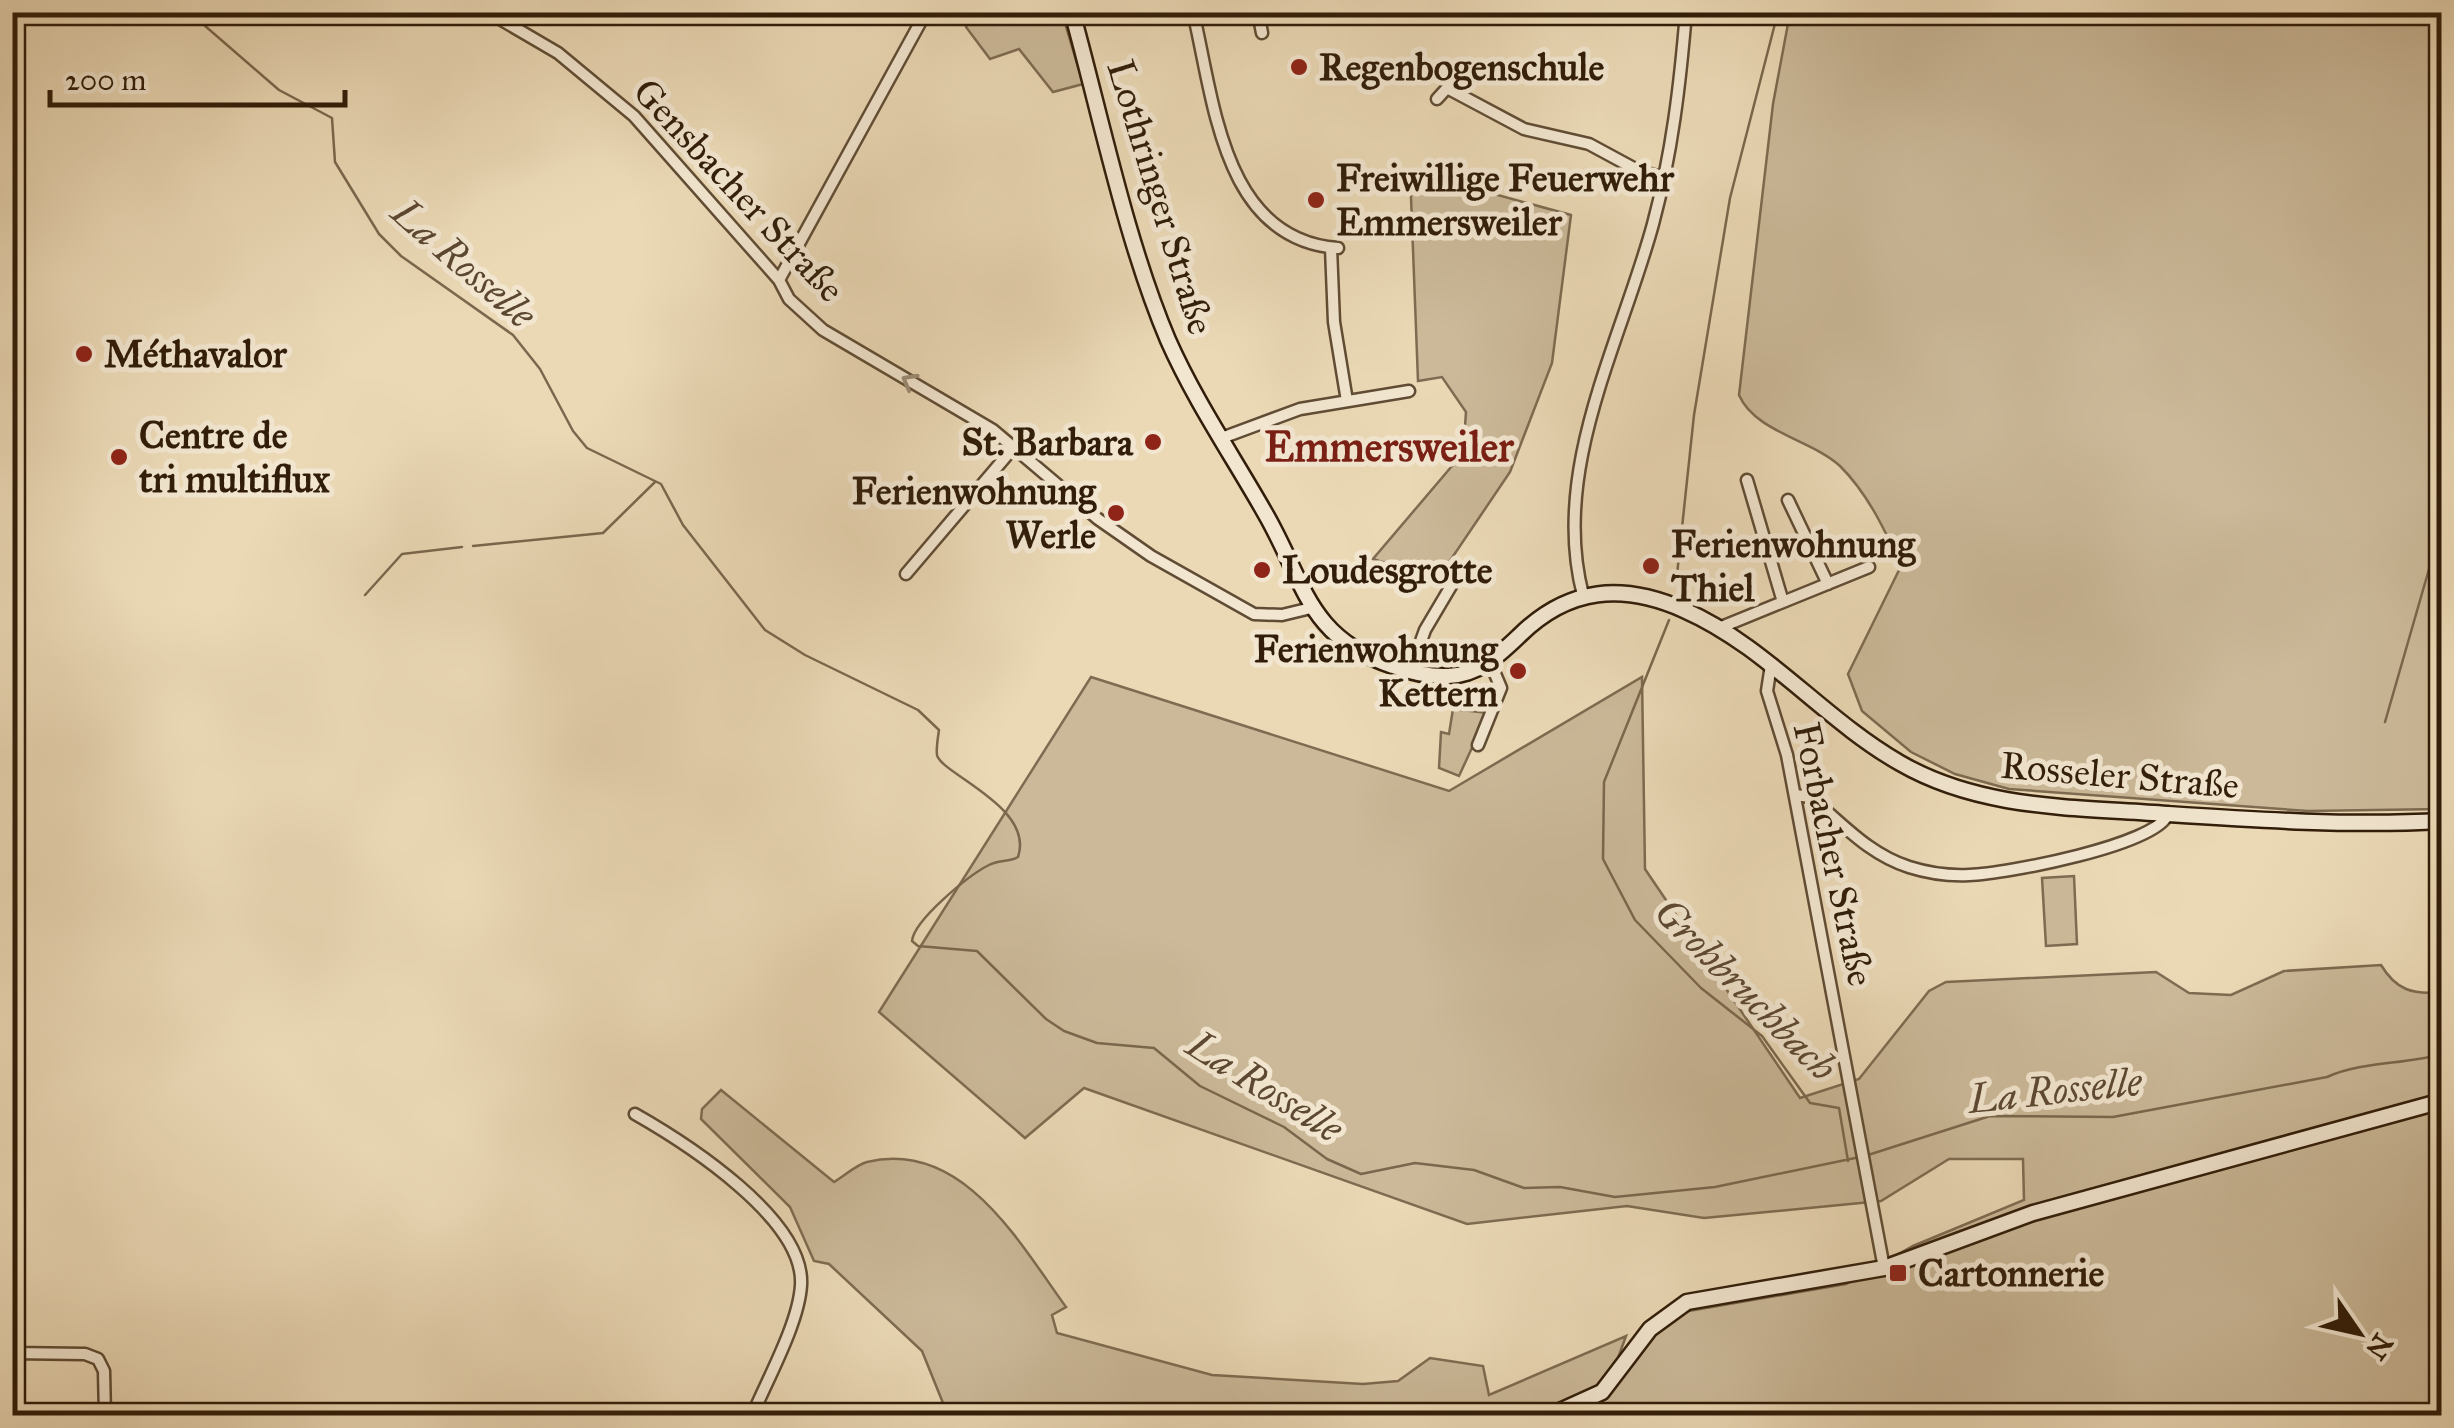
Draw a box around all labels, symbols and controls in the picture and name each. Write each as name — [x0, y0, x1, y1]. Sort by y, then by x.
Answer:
place label: Regenbogenschule — [1319, 44, 1605, 90]
scale bar — [50, 45, 345, 107]
street label: Lothringer Straße — [1097, 54, 1225, 340]
marker: Regenbogenschule — [1288, 56, 1310, 78]
text: 200 m — [65, 62, 146, 98]
street label: Gensbacher Straße — [624, 69, 854, 311]
place label: Freiwillige Feuerwehr Emmersweiler — [1336, 155, 1675, 245]
water label: La Rosselle — [381, 187, 546, 340]
marker: Freiwillige Feuerwehr Emmersweiler — [1305, 189, 1327, 211]
place label: Méthavalor — [104, 331, 288, 377]
marker: Méthavalor — [73, 343, 95, 365]
one-way arrow — [901, 374, 919, 394]
place label: Centre de tri multiflux — [139, 412, 331, 502]
place label: St. Barbara — [961, 419, 1134, 465]
district label: Emmersweiler — [1264, 421, 1515, 473]
marker: St. Barbara — [1142, 431, 1164, 453]
marker: Centre de tri multiflux — [108, 446, 130, 468]
place label: Ferienwohnung Werle — [852, 468, 1097, 558]
marker: Ferienwohnung Werle — [1105, 502, 1127, 524]
place label: Ferienwohnung Thiel — [1671, 521, 1916, 611]
place label: Loudesgrotte — [1282, 547, 1493, 593]
marker: Ferienwohnung Thiel — [1640, 555, 1662, 577]
marker: Loudesgrotte — [1251, 559, 1273, 581]
place label: Ferienwohnung Kettern — [1254, 626, 1499, 716]
marker: Ferienwohnung Kettern — [1507, 660, 1529, 682]
street label: Forbacher Straße — [1784, 718, 1884, 990]
street label: Rosseler Straße — [1999, 742, 2241, 808]
water label: Grohbruchbach — [1644, 888, 1847, 1091]
water label: La Rosselle — [1176, 1019, 1352, 1154]
water label: La Rosselle — [1964, 1057, 2145, 1124]
place label: Cartonnerie — [1918, 1250, 2105, 1296]
marker: Cartonnerie — [1887, 1262, 1909, 1284]
north arrow — [2309, 1283, 2409, 1383]
text: N — [2358, 1327, 2400, 1367]

